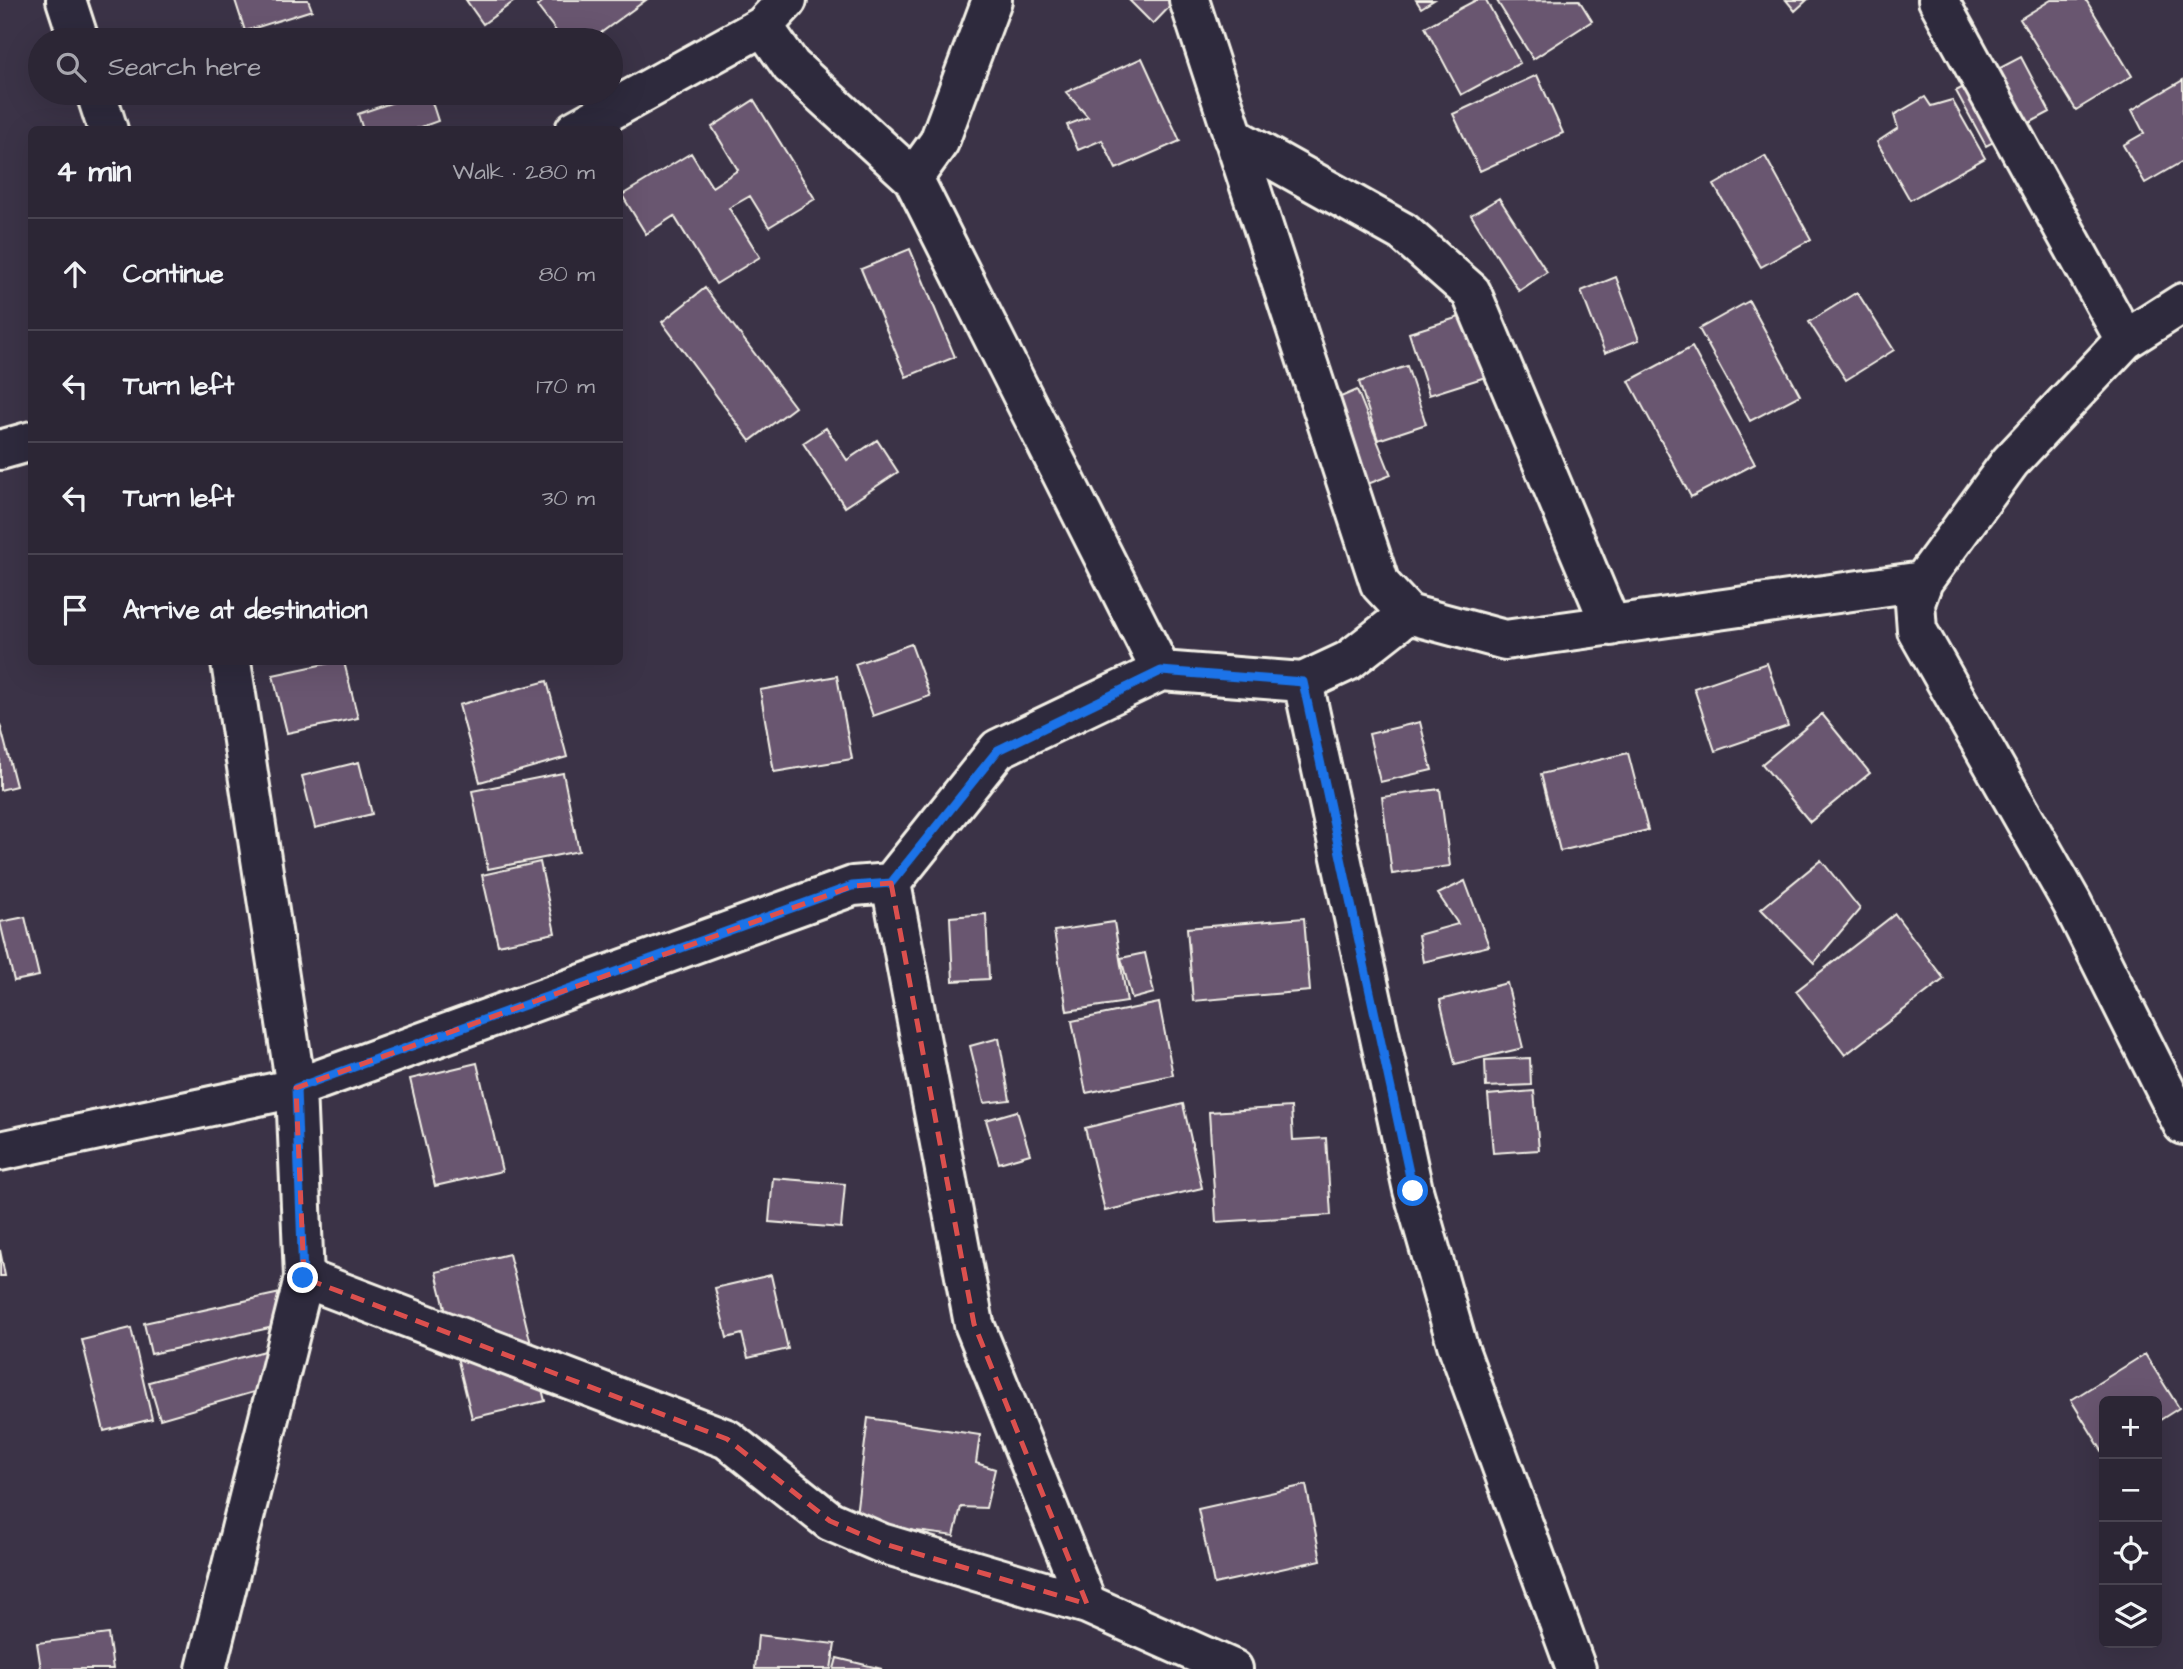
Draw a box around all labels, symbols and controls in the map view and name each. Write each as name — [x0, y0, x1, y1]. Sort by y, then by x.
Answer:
search box — [28, 28, 623, 105]
icon: search — [52, 48, 90, 86]
text: Search here — [108, 49, 261, 85]
text: 4 min — [56, 151, 131, 193]
text: Walk · 280 m — [453, 156, 595, 188]
icon: ahead — [56, 255, 94, 293]
text: Continue — [123, 256, 224, 292]
text: 80 m — [538, 258, 595, 290]
icon: left — [56, 367, 94, 405]
text: Turn left — [123, 368, 234, 404]
text: 170 m — [536, 370, 595, 402]
icon: left — [56, 479, 94, 517]
text: Turn left — [123, 480, 234, 516]
text: 30 m — [542, 482, 595, 514]
icon: arrive — [56, 591, 94, 629]
text: Arrive at destination — [123, 592, 368, 628]
route start — [1397, 1175, 1428, 1206]
route end — [287, 1262, 318, 1293]
map controls — [2099, 1396, 2162, 1648]
button: + — [2099, 1396, 2162, 1459]
button: − — [2099, 1459, 2162, 1522]
button: locate — [2099, 1522, 2162, 1585]
button: layers — [2099, 1585, 2162, 1648]

